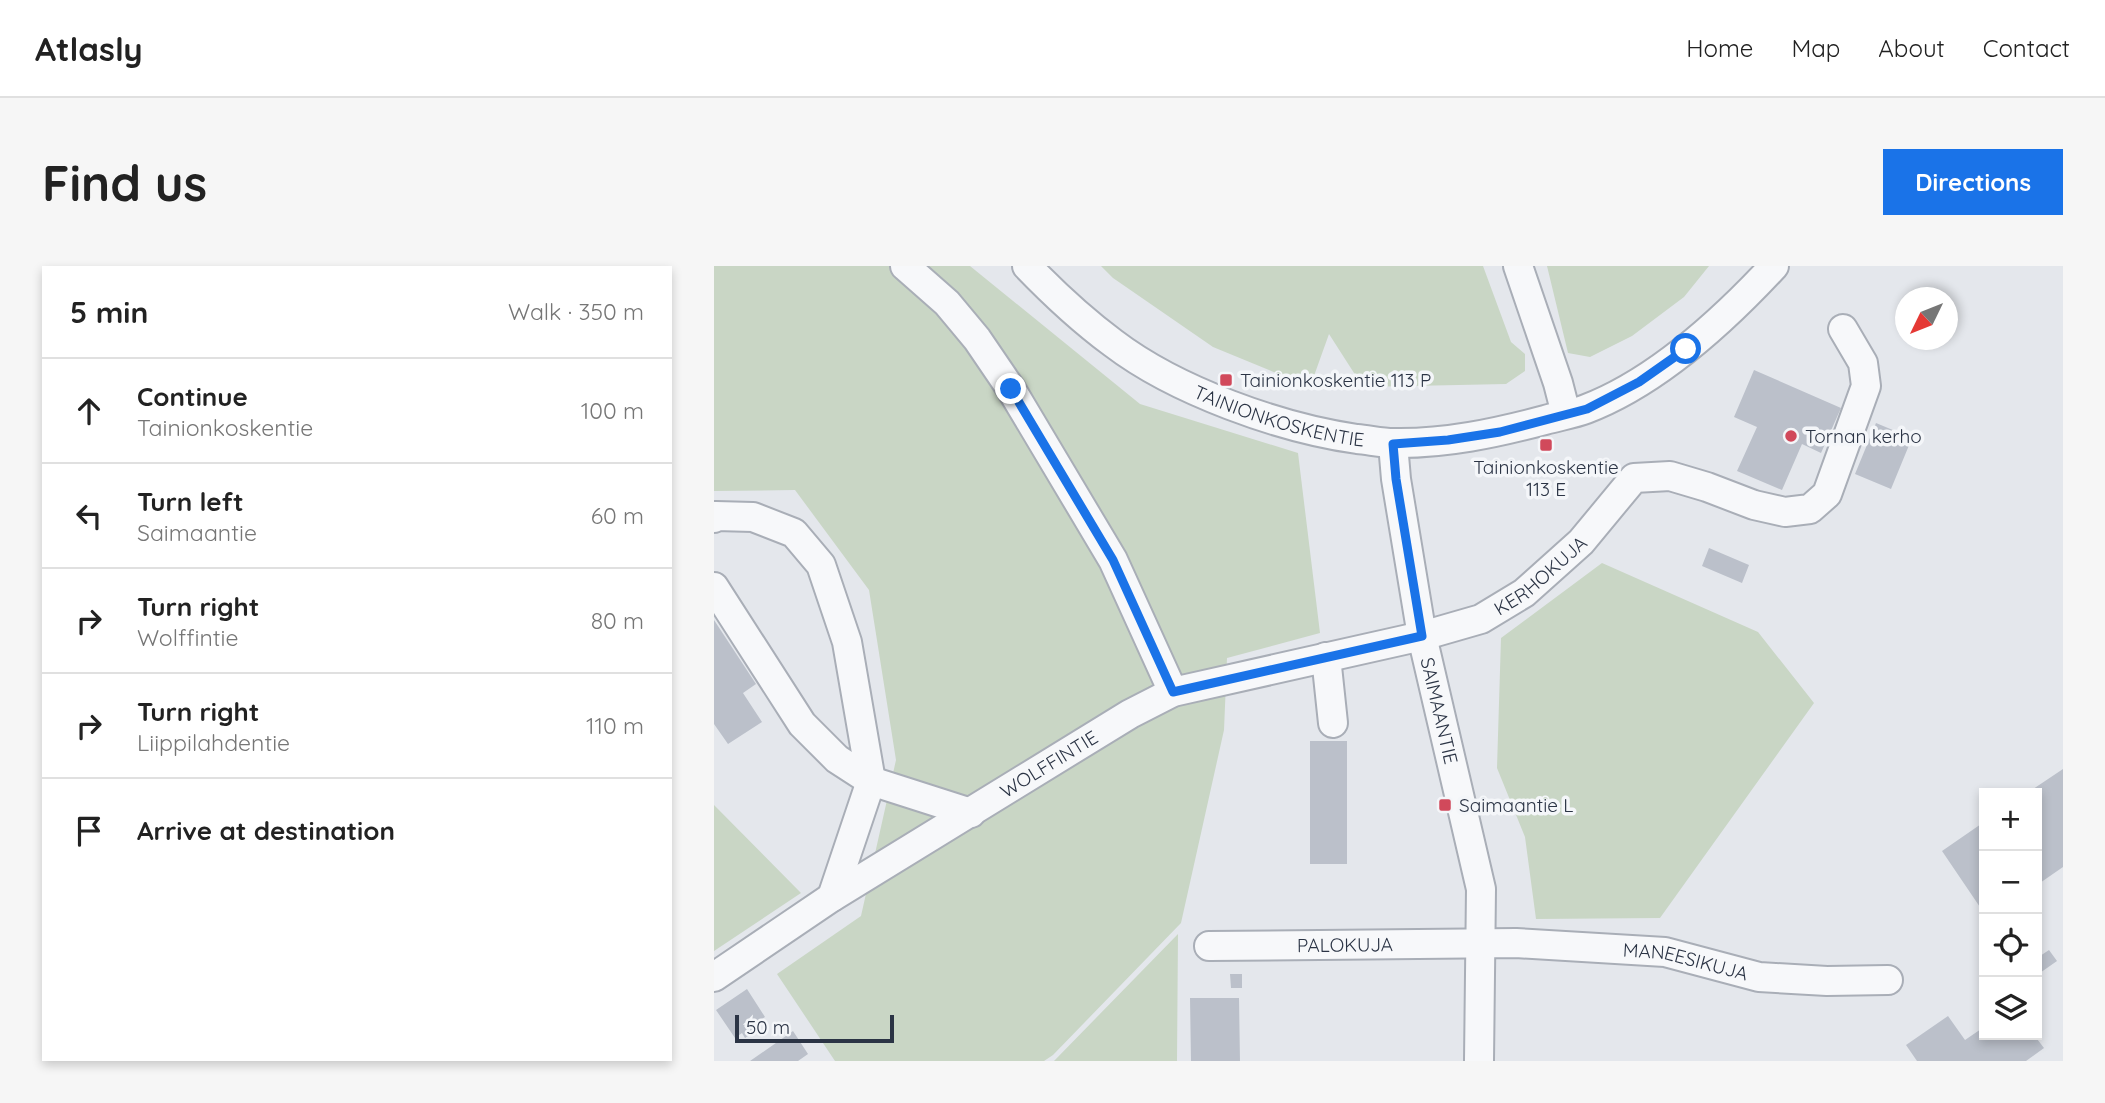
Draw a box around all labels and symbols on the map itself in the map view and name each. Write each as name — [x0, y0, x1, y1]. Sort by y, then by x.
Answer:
north arrow — [1895, 287, 1958, 350]
route start — [1670, 333, 1701, 364]
place label: Tainionkoskentie 113 P — [1240, 368, 1431, 392]
marker: Tainionkoskentie 113 P — [1218, 372, 1234, 388]
route end — [995, 373, 1026, 404]
street label: TAINIONKOSKENTIE — [1190, 380, 1365, 452]
place label: Tornan kerho — [1805, 424, 1922, 448]
marker: Tornan kerho — [1783, 428, 1799, 444]
marker: Tainionkoskentie 113 E — [1538, 437, 1554, 453]
place label: Tainionkoskentie 113 E — [1473, 455, 1619, 501]
street label: KERHOKUJA — [1489, 531, 1592, 620]
street label: SAIMAANTIE — [1415, 655, 1463, 767]
street label: WOLFFINTIE — [996, 725, 1102, 803]
place label: Saimaantie L — [1459, 793, 1573, 817]
marker: Saimaantie L — [1437, 797, 1453, 813]
street label: PALOKUJA — [1297, 932, 1393, 957]
street label: MANEESIKUJA — [1622, 937, 1751, 986]
scale bar — [735, 1012, 894, 1044]

